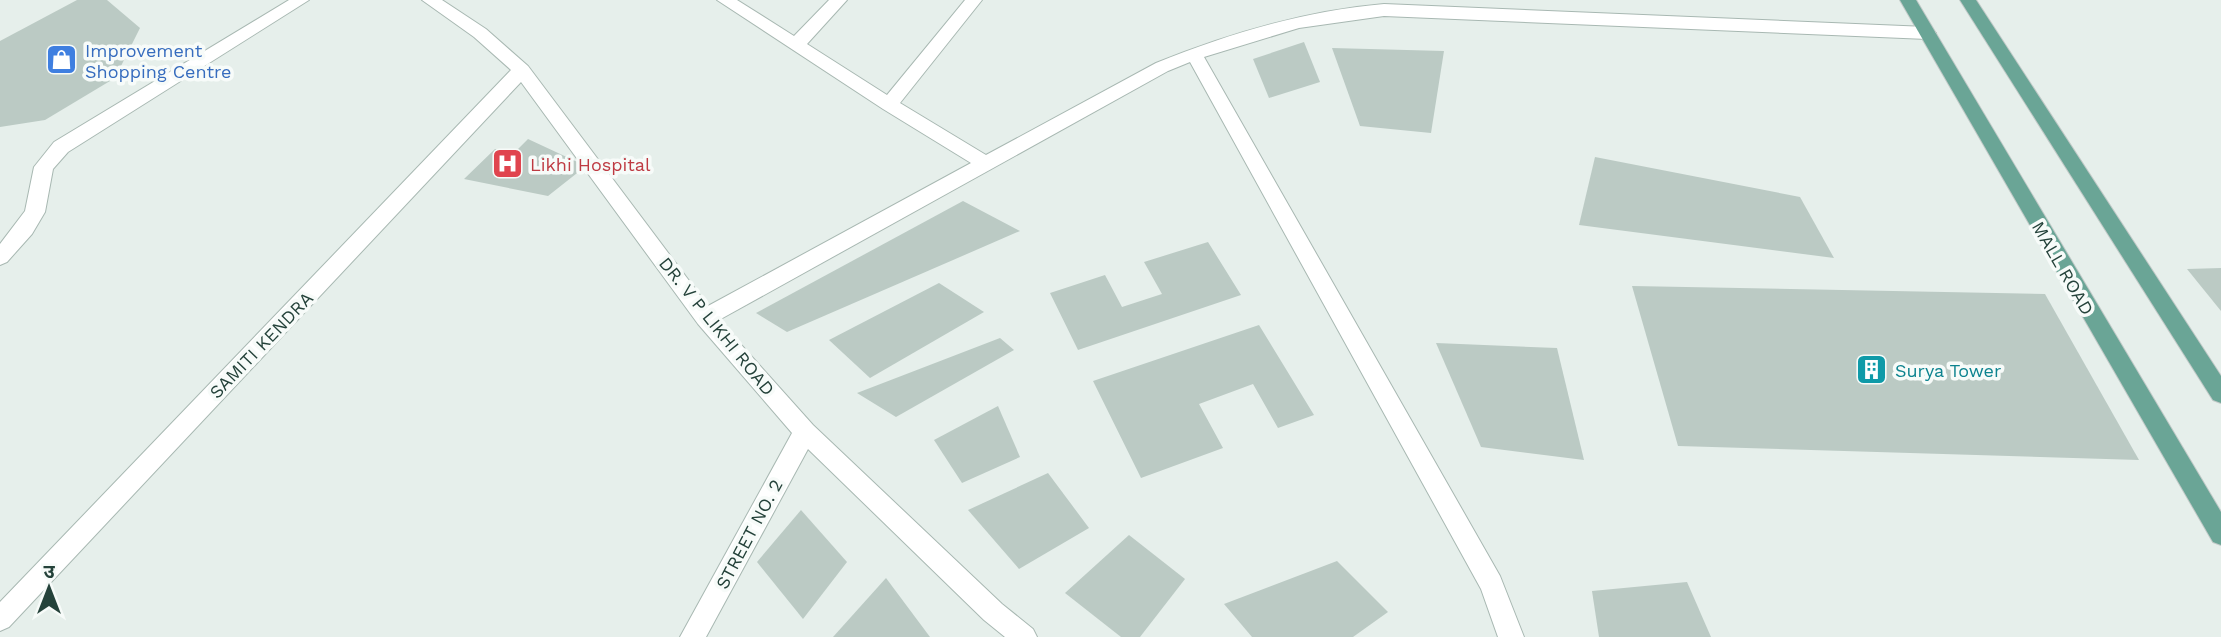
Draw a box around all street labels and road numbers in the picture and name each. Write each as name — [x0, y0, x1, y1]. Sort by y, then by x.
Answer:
street label: MALL ROAD — [2028, 218, 2098, 318]
street label: DR. V P LIKHI ROAD — [655, 253, 779, 399]
street label: SAMITI KENDRA — [205, 287, 317, 403]
street label: STREET NO. 2 — [711, 476, 787, 592]

